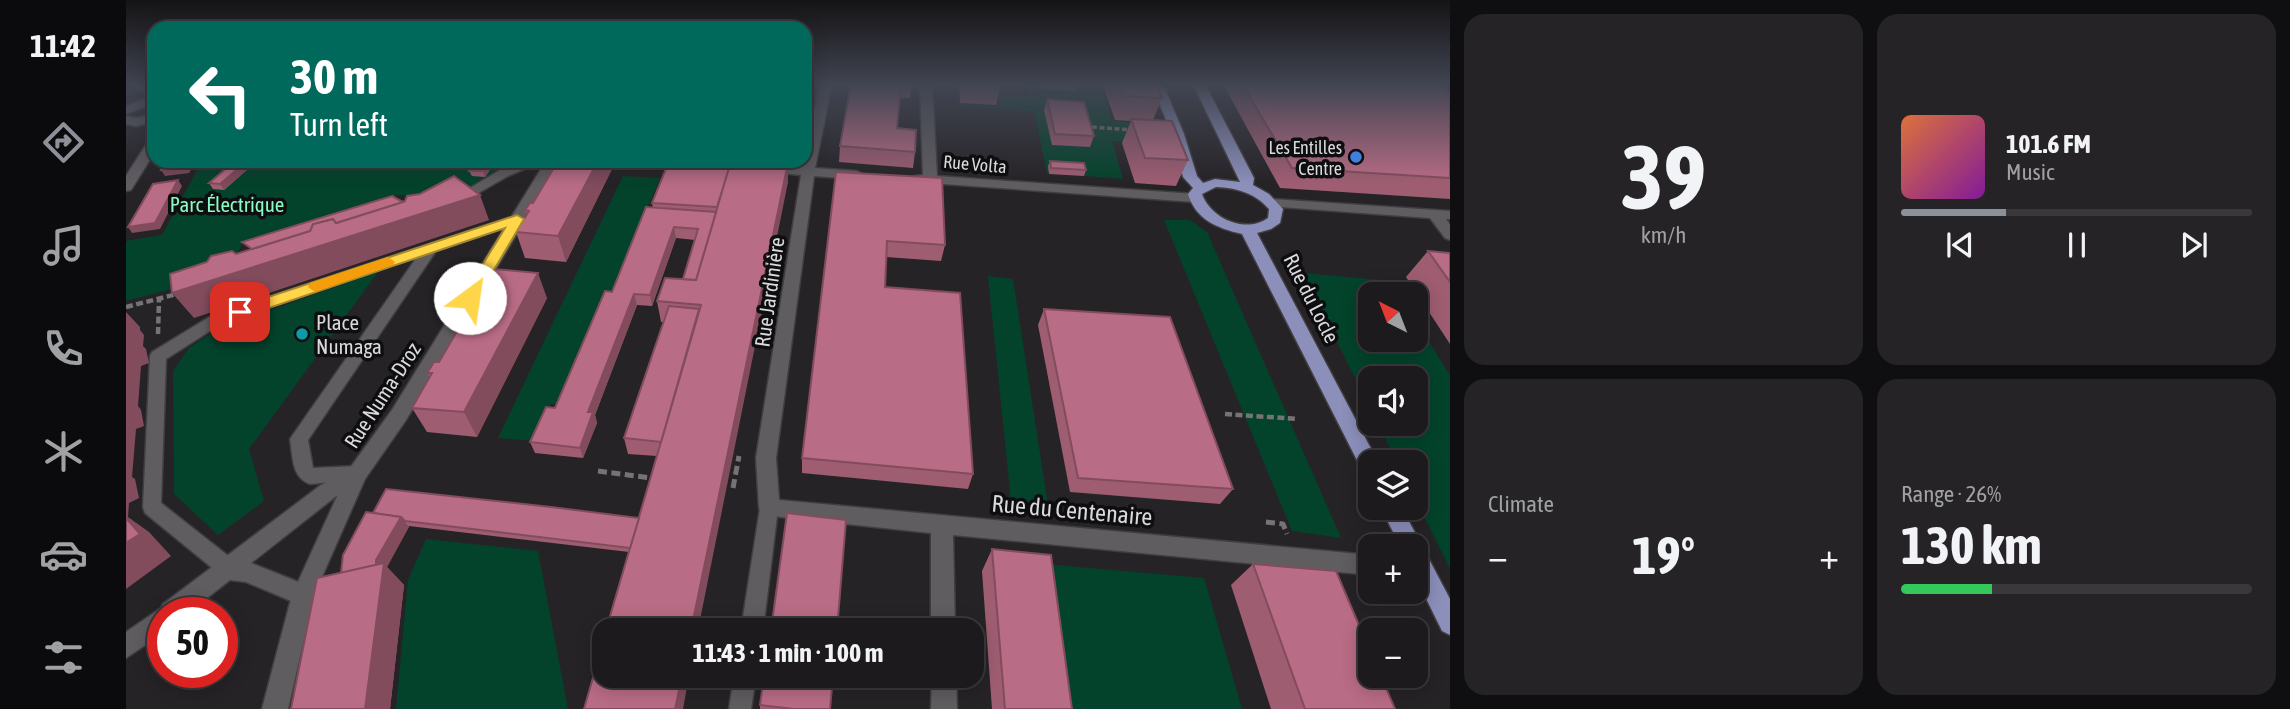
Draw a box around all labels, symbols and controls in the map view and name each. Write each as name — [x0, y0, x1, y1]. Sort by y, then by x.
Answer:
text: 11:42 — [30, 27, 96, 64]
text: 30 m — [290, 48, 378, 104]
icon: left — [175, 49, 266, 140]
text: Turn left — [290, 106, 388, 143]
icon: directions — [39, 118, 88, 167]
text: 39 — [1621, 124, 1706, 228]
text: 101.6 FM — [2006, 129, 2091, 159]
place label: Les Entilles Centre — [1268, 137, 1342, 179]
marker: Les Entilles Centre — [1348, 149, 1364, 165]
street label: Rue Volta — [943, 151, 1007, 177]
text: Music — [2006, 159, 2054, 185]
park label: Parc Électrique — [170, 192, 284, 216]
icon: music — [39, 221, 88, 270]
text: km/h — [1641, 222, 1686, 248]
icon: previous — [1941, 226, 1979, 264]
icon: pause — [2058, 226, 2096, 264]
icon: next — [2175, 226, 2213, 264]
street label: Rue Jardinière — [749, 235, 789, 349]
street label: Rue du Locle — [1279, 249, 1345, 347]
position arrow — [433, 261, 507, 335]
pin — [210, 282, 270, 342]
north arrow — [1358, 282, 1428, 352]
map controls — [1358, 282, 1428, 688]
icon: arrive — [221, 293, 259, 331]
place label: Place Numaga — [316, 310, 382, 358]
icon: phone — [39, 324, 88, 373]
marker: Place Numaga — [294, 326, 310, 342]
street label: Rue Numa-Droz — [339, 337, 425, 452]
button: sound — [1358, 366, 1428, 436]
icon: climate — [39, 427, 88, 476]
button: layers — [1358, 450, 1428, 520]
text: Range · 26% — [1901, 481, 2001, 507]
street label: Rue du Centenaire — [991, 490, 1153, 530]
text: Climate — [1488, 491, 1554, 517]
text: 130 km — [1901, 515, 2042, 575]
text: 19° — [1632, 525, 1695, 585]
icon: car — [39, 530, 88, 579]
button: + — [1358, 534, 1428, 604]
text: − — [1488, 534, 1508, 577]
text: + — [1819, 534, 1839, 577]
speed limit sign: 50 — [147, 597, 238, 688]
button: − — [1358, 618, 1428, 688]
icon: filters — [39, 633, 88, 682]
text: 11:43 · 1 min · 100 m — [693, 638, 883, 668]

